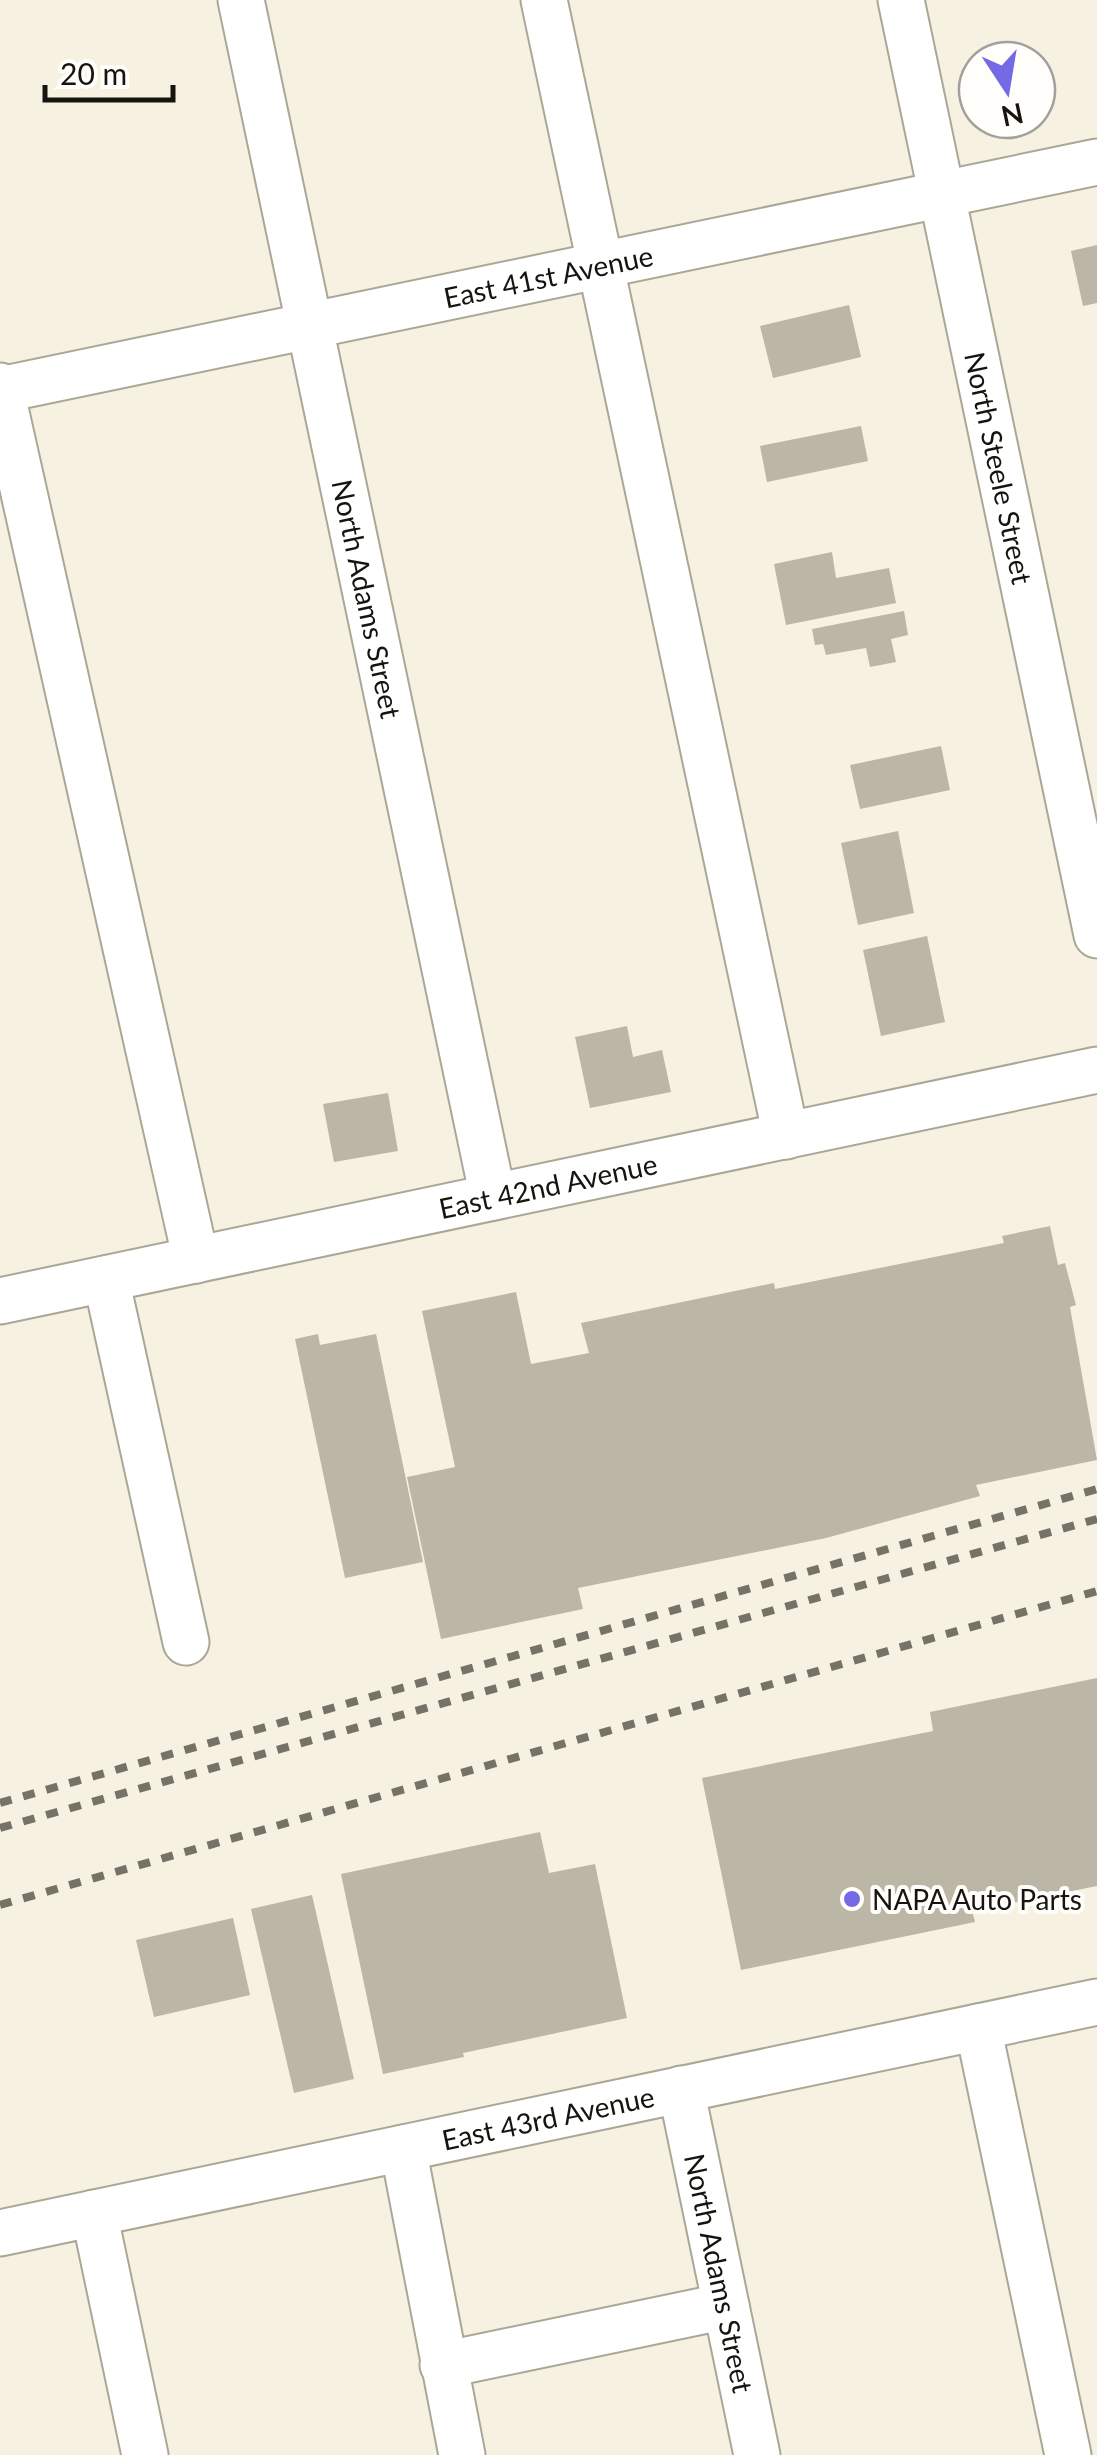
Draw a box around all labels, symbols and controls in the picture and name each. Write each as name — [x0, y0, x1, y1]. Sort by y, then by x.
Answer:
scale bar — [45, 40, 172, 102]
north arrow — [957, 40, 1057, 140]
text: 20 m — [60, 55, 127, 91]
text: N — [998, 97, 1026, 134]
street label: East 41st Avenue — [441, 238, 656, 314]
street label: North Steele Street — [958, 349, 1040, 587]
street label: North Adams Street — [325, 476, 409, 721]
street label: East 42nd Avenue — [436, 1146, 660, 1225]
place label: NAPA Auto Parts — [872, 1882, 1082, 1916]
marker: NAPA Auto Parts — [841, 1888, 863, 1910]
street label: East 43rd Avenue — [439, 2079, 657, 2157]
street label: North Adams Street — [678, 2151, 761, 2396]

